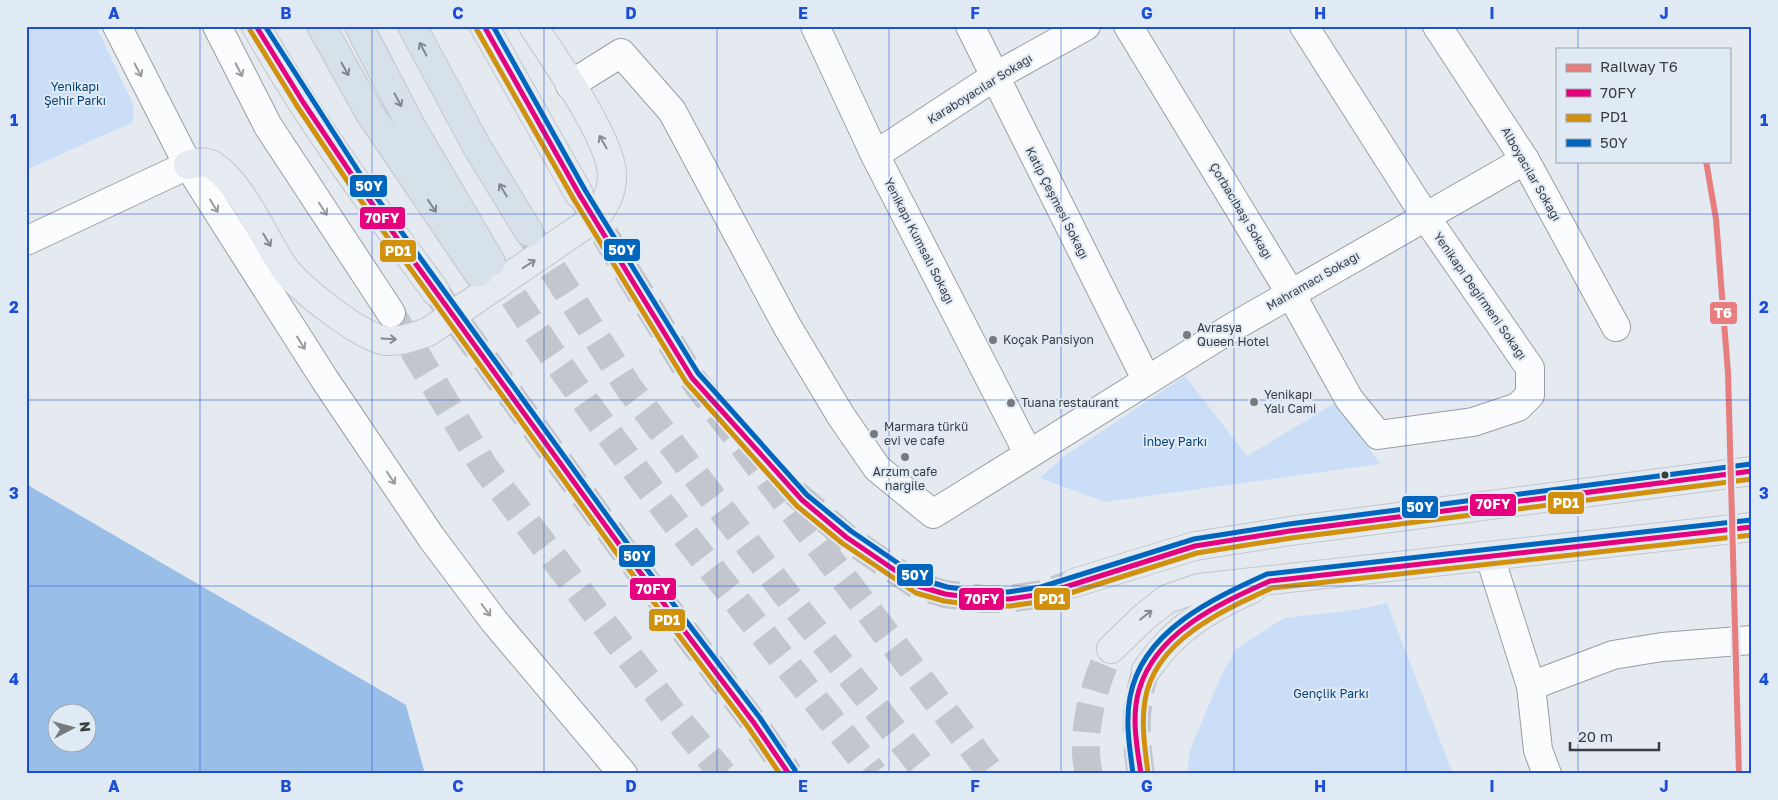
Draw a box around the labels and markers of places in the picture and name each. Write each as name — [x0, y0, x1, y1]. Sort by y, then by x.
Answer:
place label: Avrasya Queen Hotel — [1197, 320, 1270, 349]
marker: Avrasya Queen Hotel — [1181, 329, 1193, 341]
place label: Koçak Pansiyon — [1003, 332, 1094, 347]
marker: Koçak Pansiyon — [987, 334, 999, 346]
place label: Yenikapı Yalı Cami — [1264, 387, 1316, 416]
place label: Tuana restaurant — [1021, 395, 1119, 410]
marker: Yenikapı Yalı Cami — [1248, 396, 1260, 408]
marker: Tuana restaurant — [1005, 397, 1017, 409]
place label: Marmara türkü evi ve cafe — [884, 419, 968, 448]
marker: Marmara türkü evi ve cafe — [868, 428, 880, 440]
marker: Arzum cafe nargile — [899, 451, 911, 463]
place label: Arzum cafe nargile — [873, 464, 937, 493]
unlabelled marker — [1660, 470, 1670, 480]

